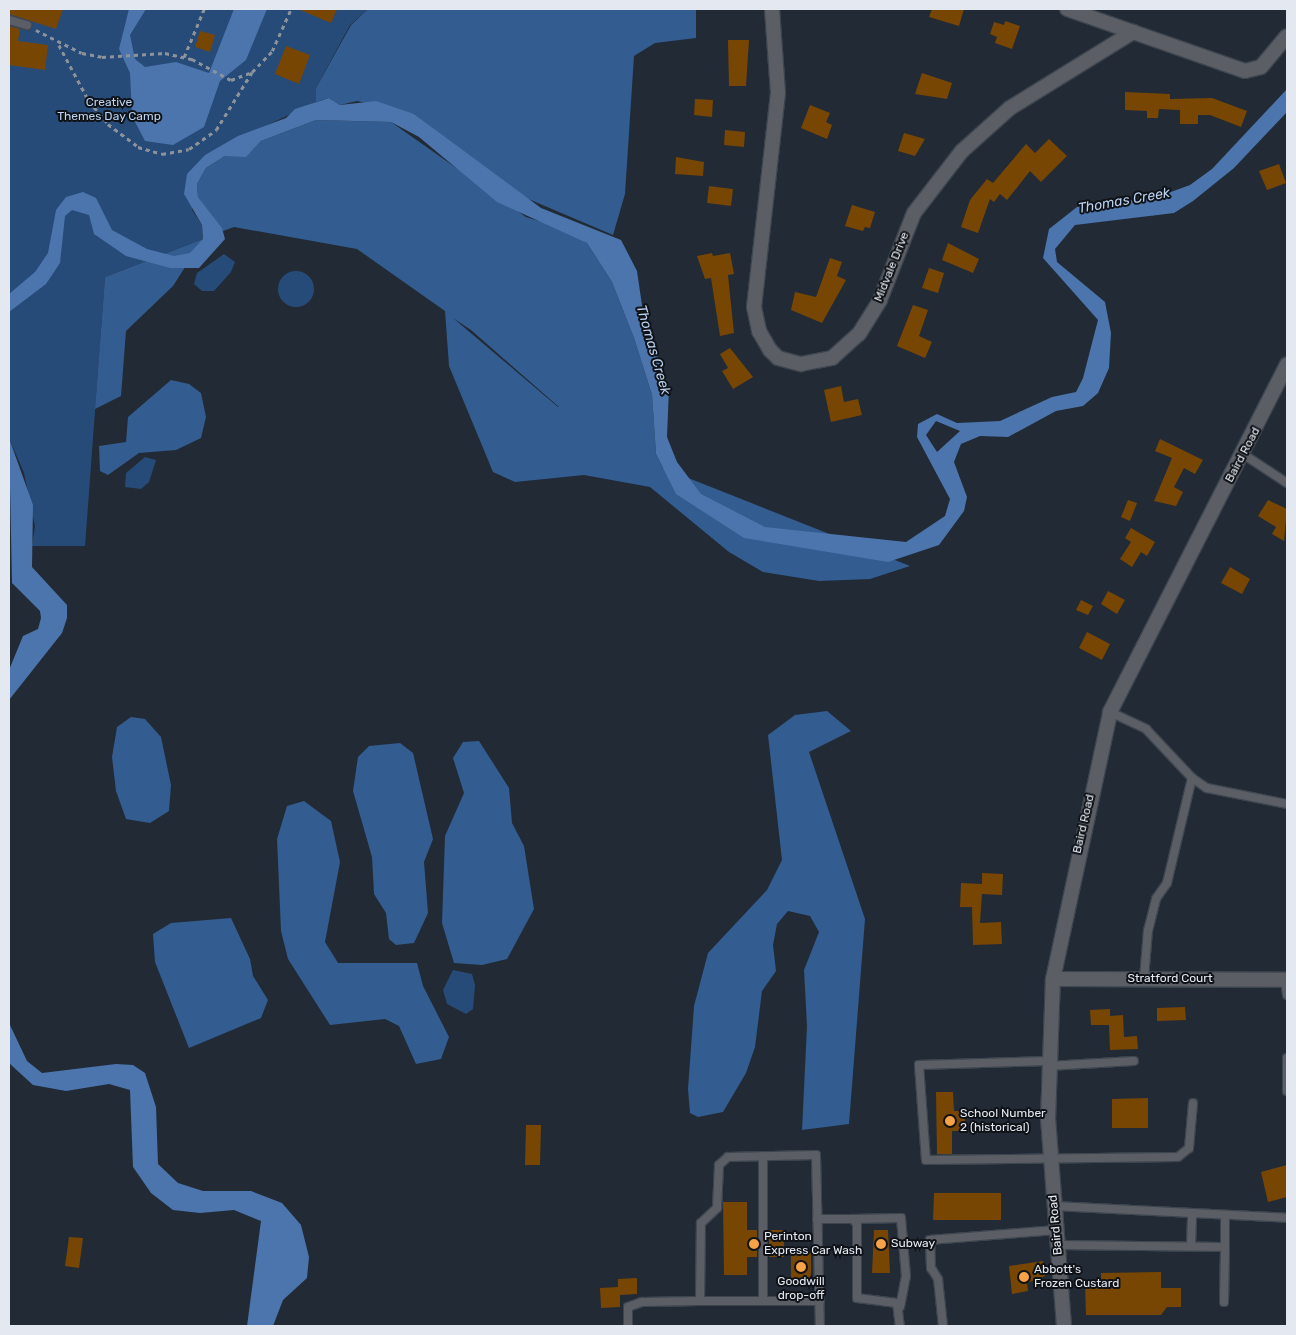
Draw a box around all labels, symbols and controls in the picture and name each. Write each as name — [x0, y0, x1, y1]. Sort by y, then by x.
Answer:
park label: Creative Themes Day Camp — [57, 96, 161, 124]
water label: Thomas Creek — [1077, 185, 1171, 217]
street label: Midvale Drive — [871, 230, 913, 304]
water label: Thomas Creek — [632, 303, 674, 397]
street label: Baird Road — [1222, 425, 1264, 485]
street label: Baird Road — [1070, 793, 1098, 855]
street label: Stratford Court — [1127, 972, 1213, 986]
place label: School Number 2 (historical) — [960, 1107, 1046, 1135]
marker: School Number 2 (historical) — [944, 1115, 956, 1127]
street label: Baird Road — [1046, 1194, 1066, 1256]
place label: Perinton Express Car Wash — [764, 1230, 863, 1258]
place label: Subway — [891, 1237, 935, 1251]
marker: Perinton Express Car Wash — [748, 1238, 760, 1250]
marker: Subway — [875, 1238, 887, 1250]
marker: Goodwill drop-off — [795, 1261, 807, 1273]
place label: Abbott's Frozen Custard — [1034, 1263, 1119, 1291]
marker: Abbott's Frozen Custard — [1018, 1271, 1030, 1283]
place label: Goodwill drop-off — [777, 1275, 825, 1303]

